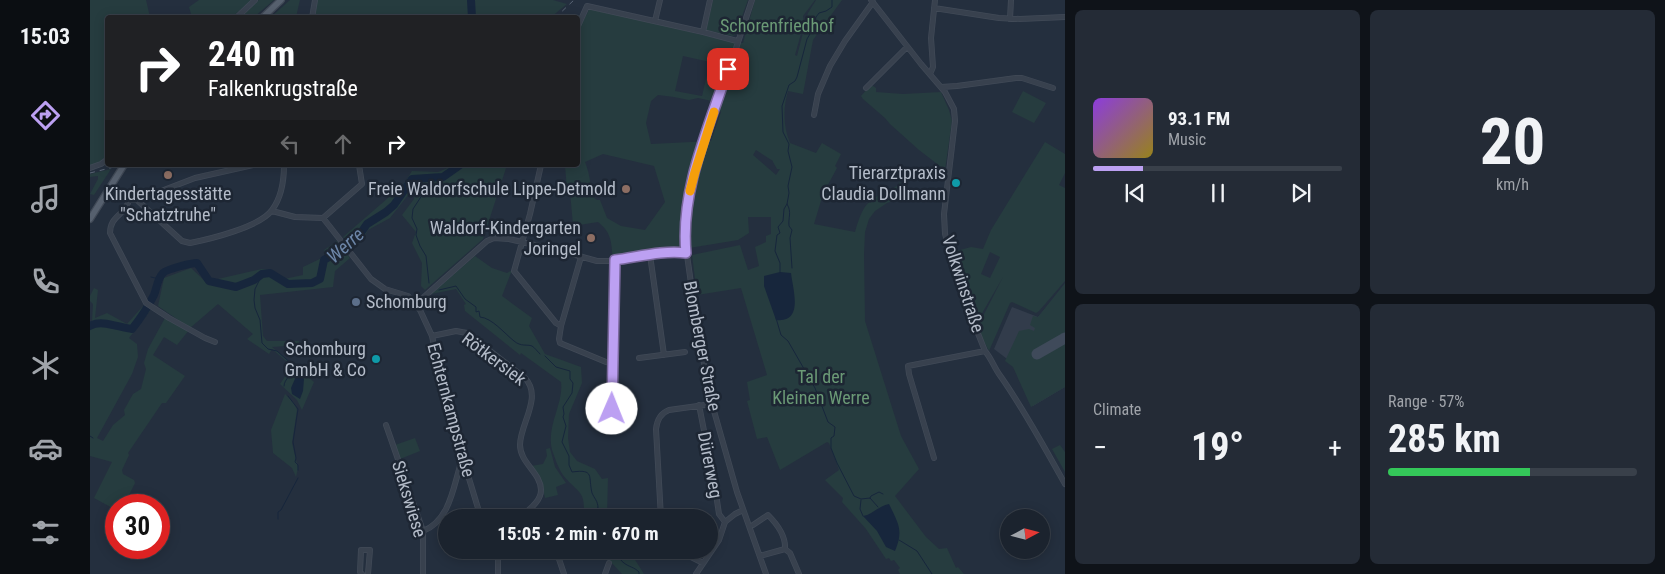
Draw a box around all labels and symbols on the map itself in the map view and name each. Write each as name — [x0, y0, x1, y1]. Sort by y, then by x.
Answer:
park label: Schorenfriedhof — [720, 15, 834, 36]
pin — [707, 48, 749, 90]
place label: Tierarztpraxis Claudia Dollmann — [821, 162, 946, 204]
marker: Kindertagesstätte "Schatztruhe" — [162, 169, 174, 181]
marker: Tierarztpraxis Claudia Dollmann — [950, 177, 962, 189]
place label: Freie Waldorfschule Lippe-Detmold — [368, 178, 616, 199]
place label: Kindertagesstätte "Schatztruhe" — [105, 183, 231, 225]
marker: Freie Waldorfschule Lippe-Detmold — [620, 183, 632, 195]
place label: Waldorf-Kindergarten Joringel — [430, 217, 581, 259]
water label: Werre — [322, 223, 369, 268]
marker: Waldorf-Kindergarten Joringel — [585, 232, 597, 244]
street label: Volkwinstraße — [938, 233, 989, 335]
street label: Blomberger Straße — [680, 279, 725, 413]
place label: Schomburg — [366, 291, 447, 312]
marker: Schomburg — [350, 296, 362, 308]
street label: Rötkersiek — [458, 328, 530, 389]
place label: Schomburg GmbH & Co — [284, 338, 366, 380]
street label: Echternkampstraße — [423, 340, 479, 479]
marker: Schomburg GmbH & Co — [370, 353, 382, 365]
park label: Tal der Kleinen Werre — [772, 366, 870, 408]
position arrow — [585, 382, 637, 434]
street label: Dürerweg — [694, 430, 727, 500]
street label: Siekswiese — [388, 458, 431, 540]
speed limit sign: 30 — [105, 494, 170, 559]
north arrow — [1000, 509, 1050, 559]

